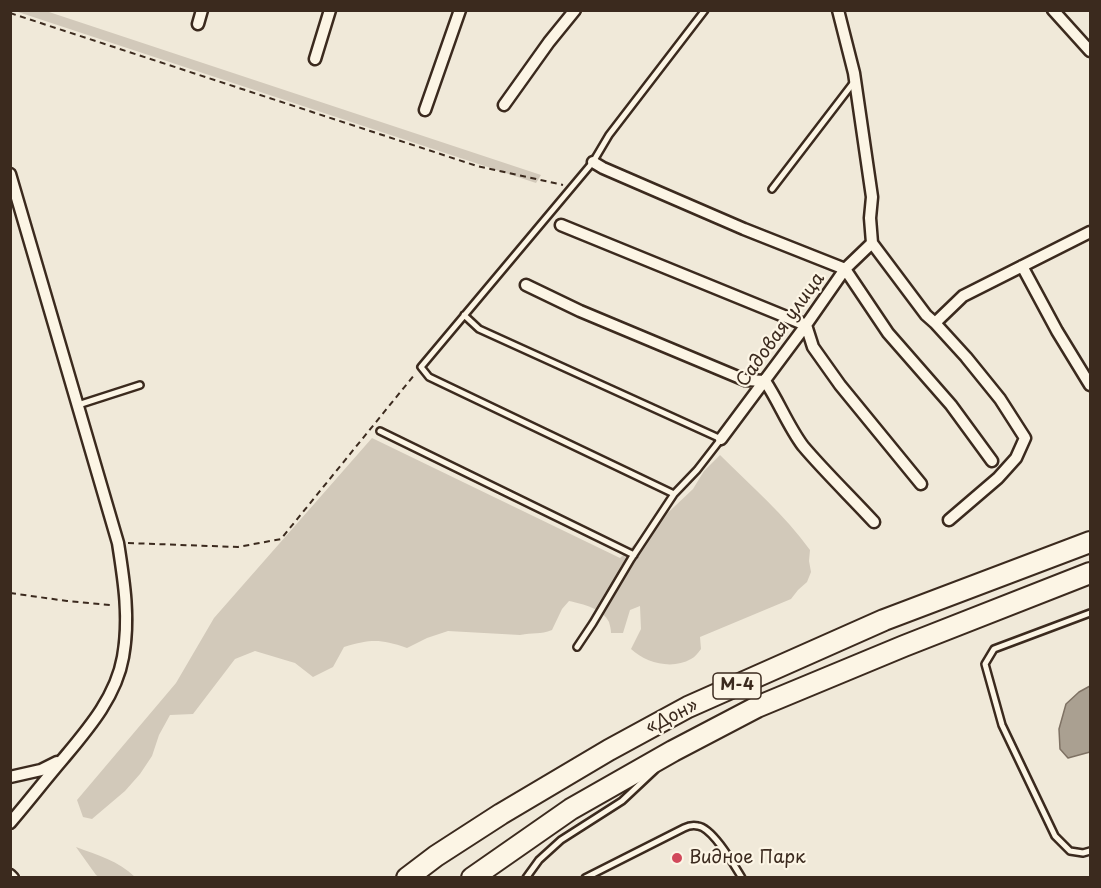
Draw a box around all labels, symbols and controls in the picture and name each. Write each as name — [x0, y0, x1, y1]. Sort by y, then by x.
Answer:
street label: Садовая улица — [732, 269, 830, 391]
road number: М-4 — [713, 673, 761, 699]
street label: «Дон» — [642, 695, 702, 739]
place label: Видное Парк — [689, 847, 806, 869]
marker: Видное Парк — [670, 851, 684, 865]

